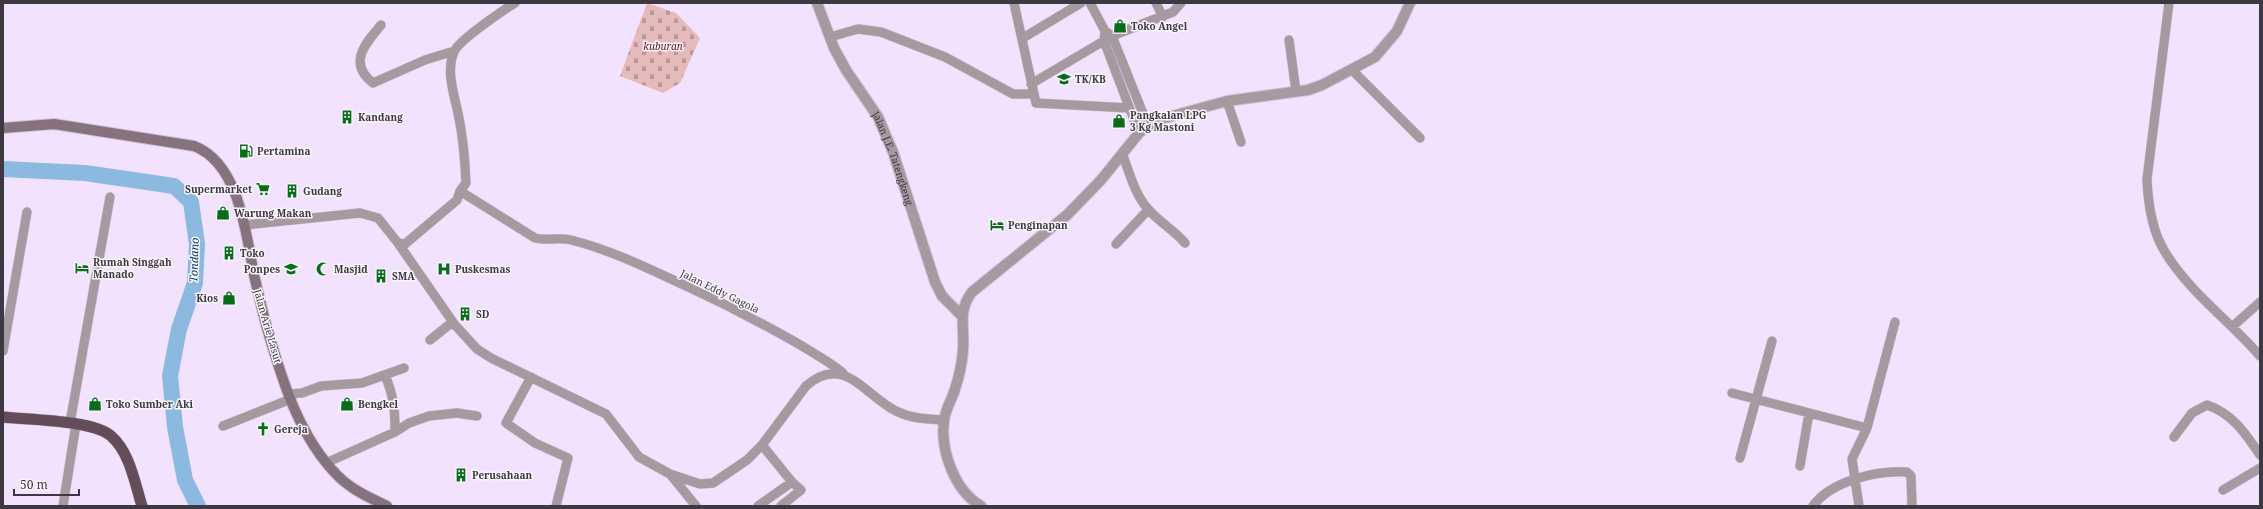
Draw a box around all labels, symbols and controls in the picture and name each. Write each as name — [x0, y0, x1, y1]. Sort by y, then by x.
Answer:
shop icon: Toko Angel — [1112, 18, 1128, 34]
place label: Toko Angel — [1131, 19, 1188, 33]
park label: kuburan — [643, 39, 683, 53]
school or university icon: TK/KB — [1056, 71, 1072, 87]
place label: TK/KB — [1075, 72, 1106, 86]
street label: Jalan J.E. Tatengkeng — [868, 107, 917, 208]
place label: Pangkalan LPG 3 Kg Mastoni — [1130, 108, 1207, 134]
building icon: Kandang — [339, 109, 355, 125]
place label: Kandang — [358, 110, 403, 124]
shop icon: Pangkalan LPG 3 Kg Mastoni — [1111, 113, 1127, 129]
fuel station icon: Pertamina — [238, 143, 254, 159]
place label: Pertamina — [257, 144, 310, 158]
supermarket icon: Supermarket — [255, 181, 271, 197]
place label: Supermarket — [185, 182, 252, 196]
building icon: Gudang — [284, 183, 300, 199]
place label: Gudang — [303, 184, 343, 198]
shop icon: Warung Makan — [215, 205, 231, 221]
place label: Warung Makan — [234, 206, 312, 220]
hotel icon: Penginapan — [989, 217, 1005, 233]
place label: Penginapan — [1008, 218, 1068, 232]
water label: Tondano — [185, 237, 202, 283]
building icon: Toko — [221, 245, 237, 261]
place label: Toko — [240, 246, 265, 260]
place label: Rumah Singgah Manado — [93, 255, 172, 281]
hotel icon: Rumah Singgah Manado — [74, 260, 90, 276]
school or university icon: Ponpes — [283, 261, 299, 277]
mosque icon: Masjid — [315, 261, 331, 277]
hospital icon: Puskesmas — [436, 261, 452, 277]
place label: Ponpes — [244, 262, 280, 276]
place label: Masjid — [334, 262, 368, 276]
place label: Puskesmas — [455, 262, 510, 276]
street label: Jalan Eddy Gagola — [677, 265, 762, 316]
building icon: SMA — [373, 268, 389, 284]
place label: SMA — [392, 269, 415, 283]
street label: Jalan Arie Lasut — [251, 287, 285, 365]
shop icon: Kios — [221, 290, 237, 306]
place label: Kios — [196, 291, 218, 305]
building icon: SD — [457, 306, 473, 322]
place label: SD — [476, 307, 490, 321]
shop icon: Toko Sumber Aki — [87, 396, 103, 412]
shop icon: Bengkel — [339, 396, 355, 412]
place label: Toko Sumber Aki — [106, 397, 193, 411]
place label: Bengkel — [358, 397, 399, 411]
church icon: Gereja — [255, 421, 271, 437]
place label: Gereja — [274, 422, 308, 436]
building icon: Perusahaan — [453, 467, 469, 483]
place label: Perusahaan — [472, 468, 532, 482]
scale bar — [14, 471, 79, 497]
text: 50 m — [20, 476, 48, 493]

